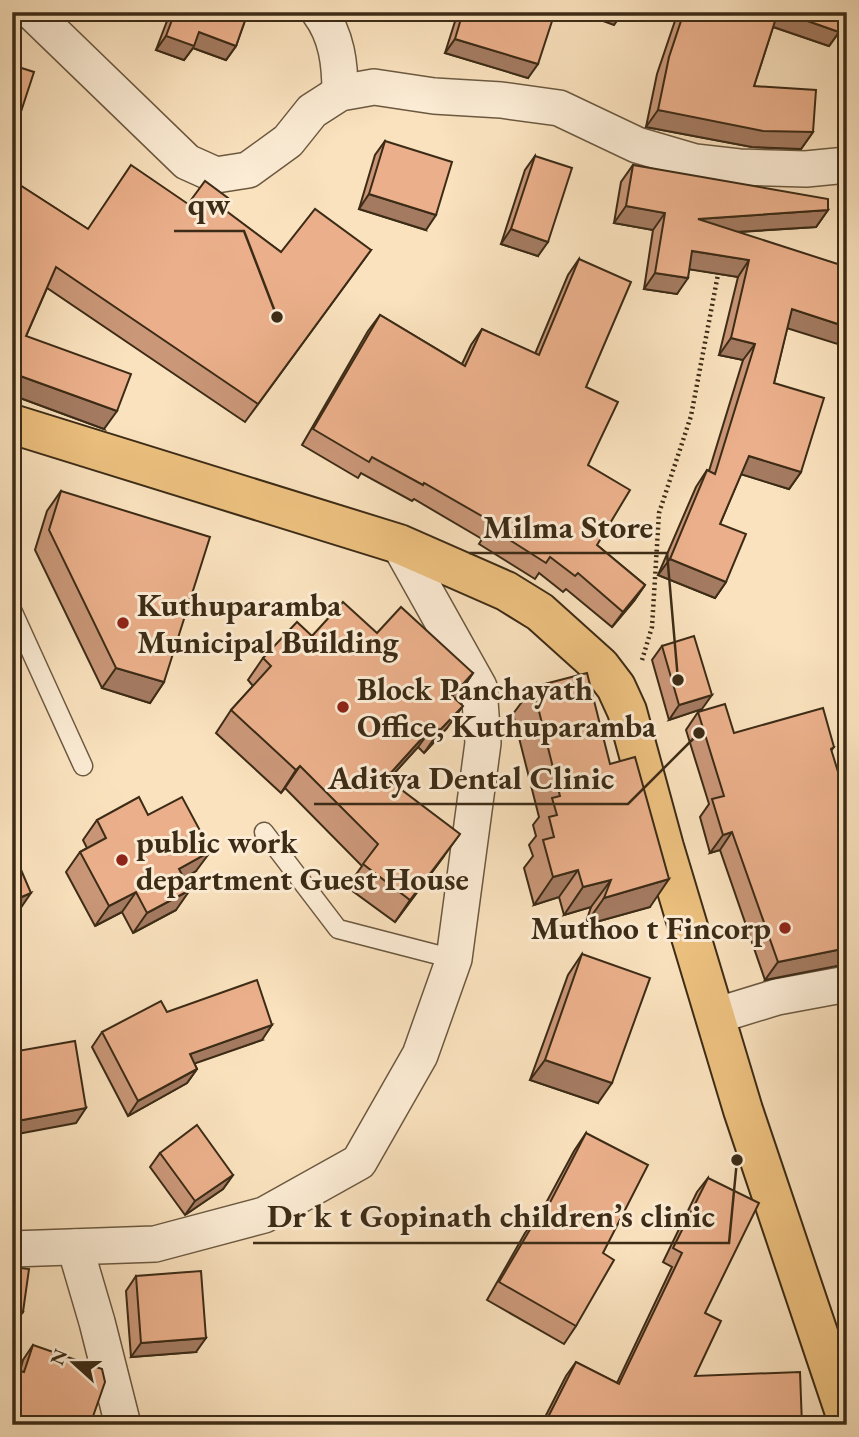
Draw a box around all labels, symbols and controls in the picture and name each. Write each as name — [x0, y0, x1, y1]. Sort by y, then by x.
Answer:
callout: qw — [174, 177, 244, 231]
text: qw — [188, 182, 230, 225]
callout: Milma Store — [469, 499, 667, 553]
text: Milma Store — [483, 505, 653, 548]
place label: Kuthuparamba Municipal Building — [137, 584, 400, 663]
marker: Kuthuparamba Municipal Building — [115, 615, 131, 631]
place label: Block Panchayath Office, Kuthuparamba — [357, 668, 657, 747]
marker: Block Panchayath Office, Kuthuparamba — [335, 699, 351, 715]
callout: Aditya Dental Clinic — [314, 750, 628, 804]
text: Aditya Dental Clinic — [327, 756, 614, 799]
place label: public work department Guest House — [136, 821, 469, 900]
marker: public work department Guest House — [114, 852, 130, 868]
place label: Muthoo t Fincorp — [531, 907, 771, 949]
marker: Muthoo t Fincorp — [777, 920, 793, 936]
callout: Dr k t Gopinath children’s clinic — [253, 1189, 729, 1243]
text: Dr k t Gopinath children’s clinic — [267, 1194, 715, 1237]
north arrow — [38, 1328, 108, 1398]
text: N — [44, 1345, 73, 1369]

